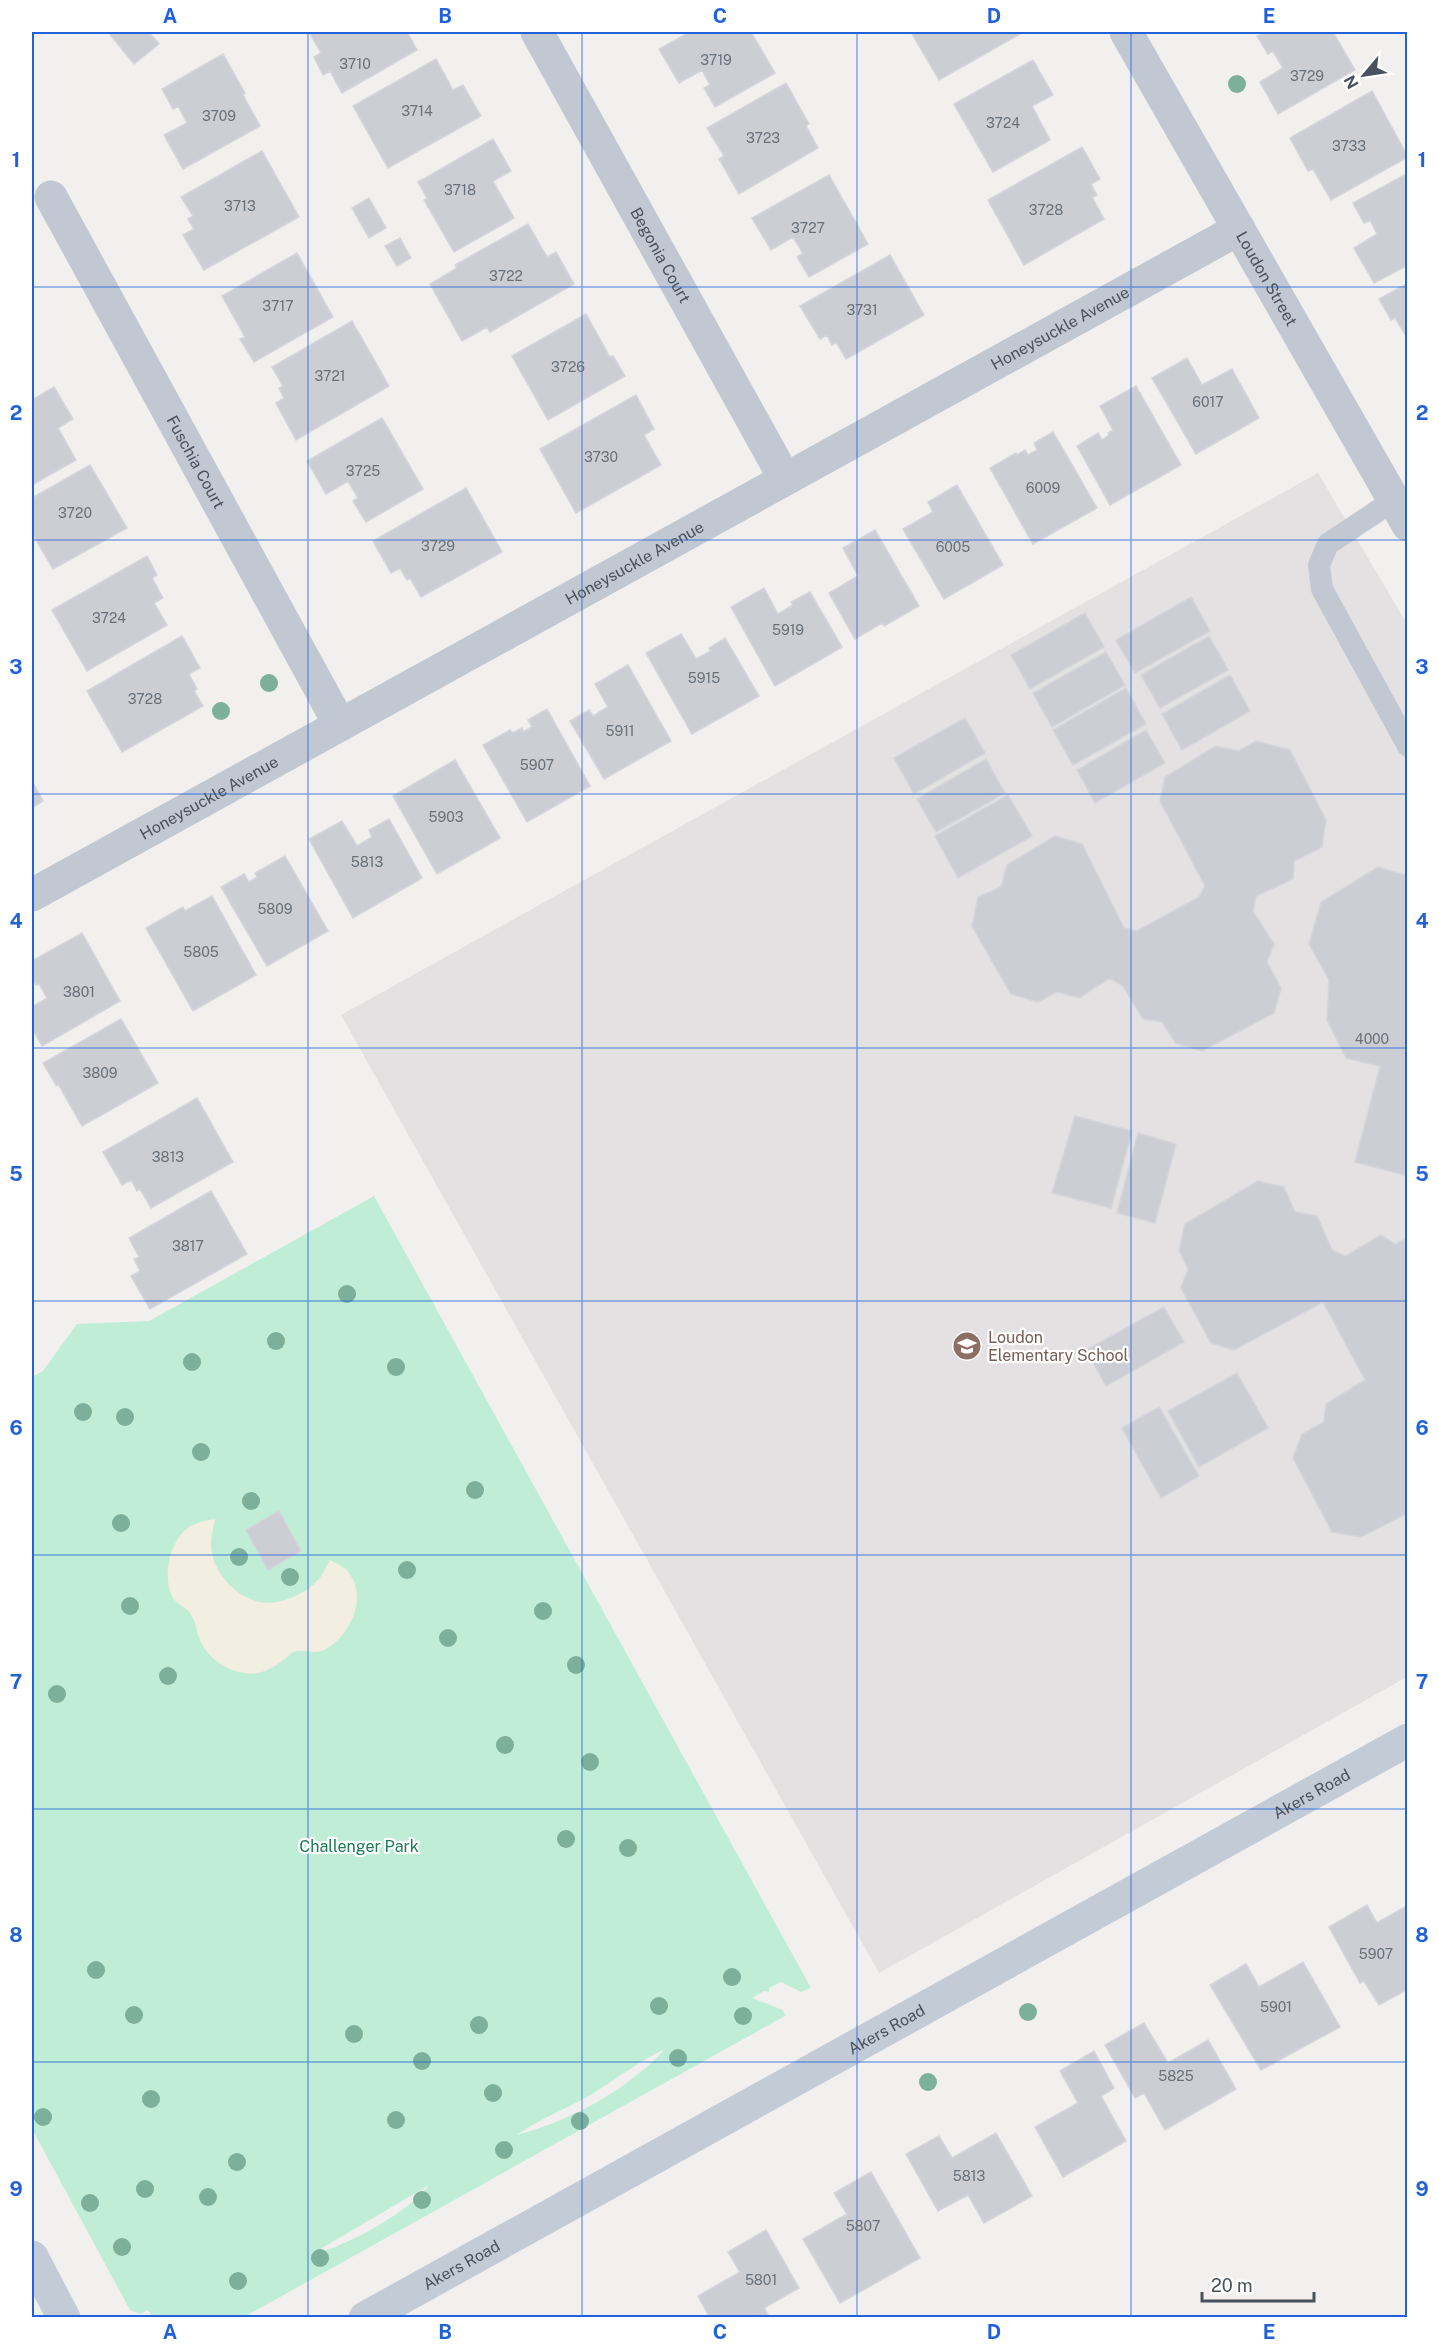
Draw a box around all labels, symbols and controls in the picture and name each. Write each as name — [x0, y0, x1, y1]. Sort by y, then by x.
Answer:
text: A — [163, 4, 177, 28]
text: B — [438, 4, 452, 28]
text: C — [713, 4, 727, 28]
text: D — [987, 4, 1001, 28]
text: E — [1263, 4, 1275, 28]
north arrow — [1334, 45, 1394, 105]
house number: 3719 — [700, 52, 732, 68]
house number: 3710 — [339, 56, 371, 72]
house number: 3729 — [1290, 68, 1324, 84]
text: N — [1340, 72, 1363, 92]
house number: 3714 — [401, 103, 433, 119]
house number: 3709 — [202, 108, 236, 124]
house number: 3724 — [986, 115, 1020, 131]
house number: 3723 — [746, 130, 780, 146]
house number: 3733 — [1332, 138, 1366, 154]
text: 1 — [12, 148, 20, 172]
text: 1 — [1418, 148, 1426, 172]
house number: 3718 — [444, 182, 476, 198]
house number: 3713 — [224, 198, 256, 214]
house number: 3728 — [1029, 202, 1063, 218]
street label: Begonia Court — [626, 204, 694, 306]
house number: 3727 — [791, 220, 825, 236]
street label: Loudon Street — [1232, 228, 1301, 329]
house number: 3722 — [489, 268, 523, 284]
street label: Honeysuckle Avenue — [988, 282, 1133, 374]
house number: 3717 — [262, 298, 294, 314]
house number: 3731 — [846, 302, 878, 318]
house number: 3726 — [551, 359, 585, 375]
house number: 3721 — [314, 368, 346, 384]
house number: 6017 — [1192, 394, 1224, 410]
text: 2 — [10, 401, 22, 425]
text: 2 — [1416, 401, 1428, 425]
street label: Fuschia Court — [162, 412, 229, 512]
house number: 3730 — [584, 449, 618, 465]
house number: 3725 — [346, 463, 380, 479]
house number: 6009 — [1026, 480, 1060, 496]
house number: 3720 — [58, 505, 92, 521]
street label: Honeysuckle Avenue — [562, 517, 707, 609]
house number: 3729 — [421, 538, 455, 554]
house number: 6005 — [936, 539, 970, 555]
house number: 3724 — [92, 610, 126, 626]
house number: 5919 — [772, 622, 804, 638]
text: 3 — [9, 655, 23, 679]
text: 3 — [1415, 655, 1429, 679]
house number: 5915 — [688, 670, 720, 686]
house number: 3728 — [128, 691, 162, 707]
house number: 5911 — [605, 723, 635, 739]
street label: Honeysuckle Avenue — [137, 752, 282, 844]
house number: 5907 — [520, 757, 554, 773]
house number: 5903 — [429, 809, 464, 825]
house number: 5813 — [351, 854, 383, 870]
house number: 5809 — [257, 901, 293, 917]
text: 4 — [9, 909, 23, 933]
text: 4 — [1415, 909, 1429, 933]
house number: 5805 — [183, 944, 219, 960]
house number: 3801 — [63, 984, 95, 1000]
house number: 4000 — [1355, 1031, 1389, 1047]
house number: 3809 — [83, 1065, 118, 1081]
house number: 3813 — [152, 1149, 184, 1165]
text: 5 — [9, 1162, 23, 1186]
text: 5 — [1415, 1162, 1429, 1186]
house number: 3817 — [172, 1238, 204, 1254]
place label: Loudon Elementary School — [988, 1328, 1129, 1365]
school or university icon: Loudon Elementary School — [951, 1330, 983, 1362]
text: 6 — [9, 1416, 23, 1440]
text: 6 — [1415, 1416, 1429, 1440]
text: 7 — [10, 1670, 22, 1694]
text: 7 — [1416, 1670, 1428, 1694]
street label: Akers Road — [1270, 1765, 1353, 1823]
park label: Challenger Park — [299, 1837, 419, 1856]
text: 8 — [9, 1923, 23, 1947]
text: 8 — [1415, 1923, 1429, 1947]
house number: 5907 — [1359, 1946, 1393, 1962]
house number: 5901 — [1260, 1999, 1292, 2015]
street label: Akers Road — [845, 2001, 928, 2058]
house number: 5825 — [1158, 2068, 1194, 2084]
house number: 5813 — [953, 2168, 985, 2184]
text: 9 — [9, 2177, 23, 2201]
text: 9 — [1415, 2177, 1429, 2201]
house number: 5807 — [846, 2218, 880, 2234]
street label: Akers Road — [420, 2236, 503, 2294]
scale bar — [1202, 2265, 1314, 2303]
house number: 5801 — [745, 2272, 777, 2288]
text: 20 m — [1211, 2275, 1253, 2296]
text: A — [163, 2320, 177, 2344]
text: B — [438, 2320, 452, 2344]
text: C — [713, 2320, 727, 2344]
text: D — [987, 2320, 1001, 2344]
text: E — [1263, 2320, 1275, 2344]

